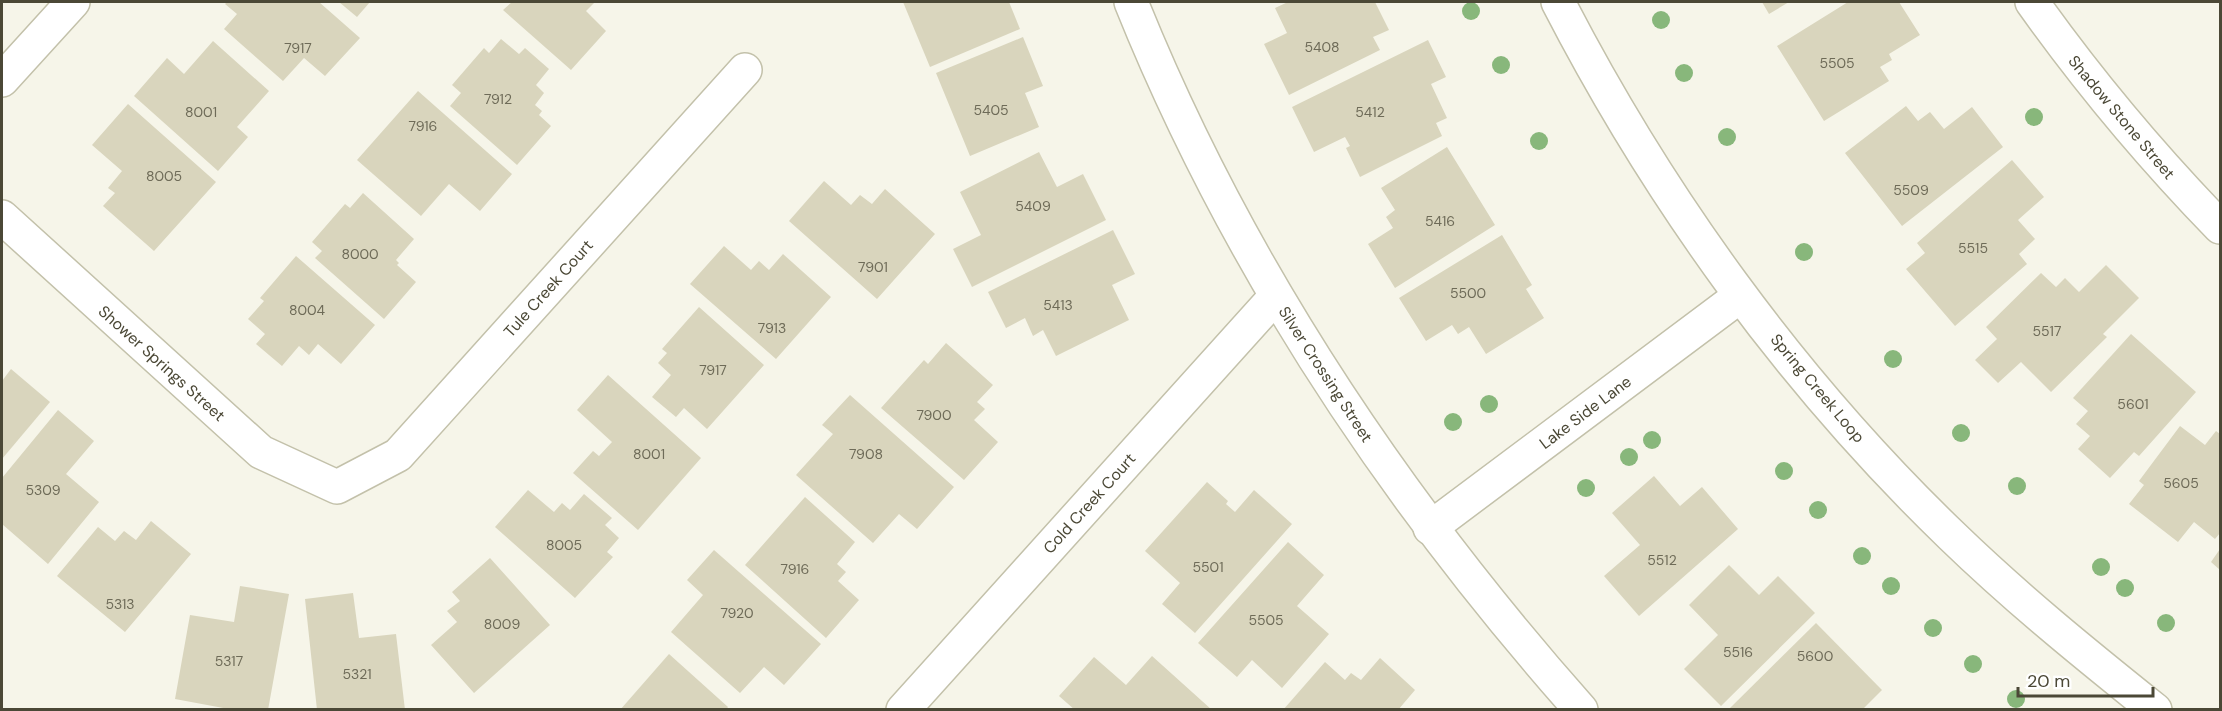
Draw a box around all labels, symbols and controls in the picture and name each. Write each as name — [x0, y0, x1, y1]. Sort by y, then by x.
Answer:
house number: 5408 — [1304, 38, 1340, 56]
house number: 7917 — [284, 39, 312, 57]
street label: Shadow Stone Street — [2064, 51, 2180, 184]
house number: 5505 — [1819, 54, 1855, 72]
house number: 7912 — [484, 90, 512, 108]
house number: 5405 — [973, 101, 1009, 119]
house number: 8001 — [185, 103, 217, 121]
house number: 5412 — [1355, 103, 1385, 121]
house number: 7916 — [409, 117, 437, 135]
house number: 8005 — [146, 167, 182, 185]
house number: 5509 — [1893, 181, 1929, 199]
house number: 5409 — [1015, 197, 1051, 215]
house number: 5416 — [1425, 212, 1455, 230]
street label: Tule Creek Court — [499, 235, 598, 341]
house number: 5515 — [1958, 239, 1988, 257]
house number: 8000 — [341, 245, 379, 263]
house number: 7901 — [858, 258, 888, 276]
house number: 5500 — [1450, 284, 1486, 302]
house number: 5413 — [1043, 296, 1073, 314]
street label: Shower Springs Street — [94, 301, 229, 426]
house number: 8004 — [289, 301, 326, 319]
street label: Silver Crossing Street — [1274, 302, 1377, 446]
house number: 7913 — [758, 319, 786, 337]
house number: 5517 — [2033, 322, 2061, 340]
street label: Spring Creek Loop — [1766, 329, 1869, 447]
house number: 7917 — [699, 361, 727, 379]
street label: Lake Side Lane — [1535, 371, 1635, 454]
house number: 5601 — [2117, 395, 2149, 413]
house number: 7900 — [916, 406, 952, 424]
house number: 8001 — [633, 445, 665, 463]
house number: 7908 — [849, 445, 883, 463]
street label: Cold Creek Court — [1038, 448, 1140, 558]
house number: 5605 — [2163, 474, 2199, 492]
house number: 5309 — [25, 481, 61, 499]
house number: 8005 — [546, 536, 582, 554]
house number: 5512 — [1647, 551, 1677, 569]
house number: 5501 — [1192, 558, 1224, 576]
house number: 7916 — [781, 560, 809, 578]
house number: 5313 — [105, 595, 135, 613]
house number: 7920 — [720, 604, 754, 622]
house number: 5505 — [1248, 611, 1284, 629]
house number: 8009 — [484, 615, 520, 633]
house number: 5516 — [1723, 643, 1753, 661]
house number: 5600 — [1797, 647, 1833, 665]
house number: 5317 — [215, 652, 243, 670]
scale bar — [2018, 660, 2153, 698]
house number: 5321 — [342, 665, 372, 683]
text: 20 m — [2027, 669, 2070, 693]

